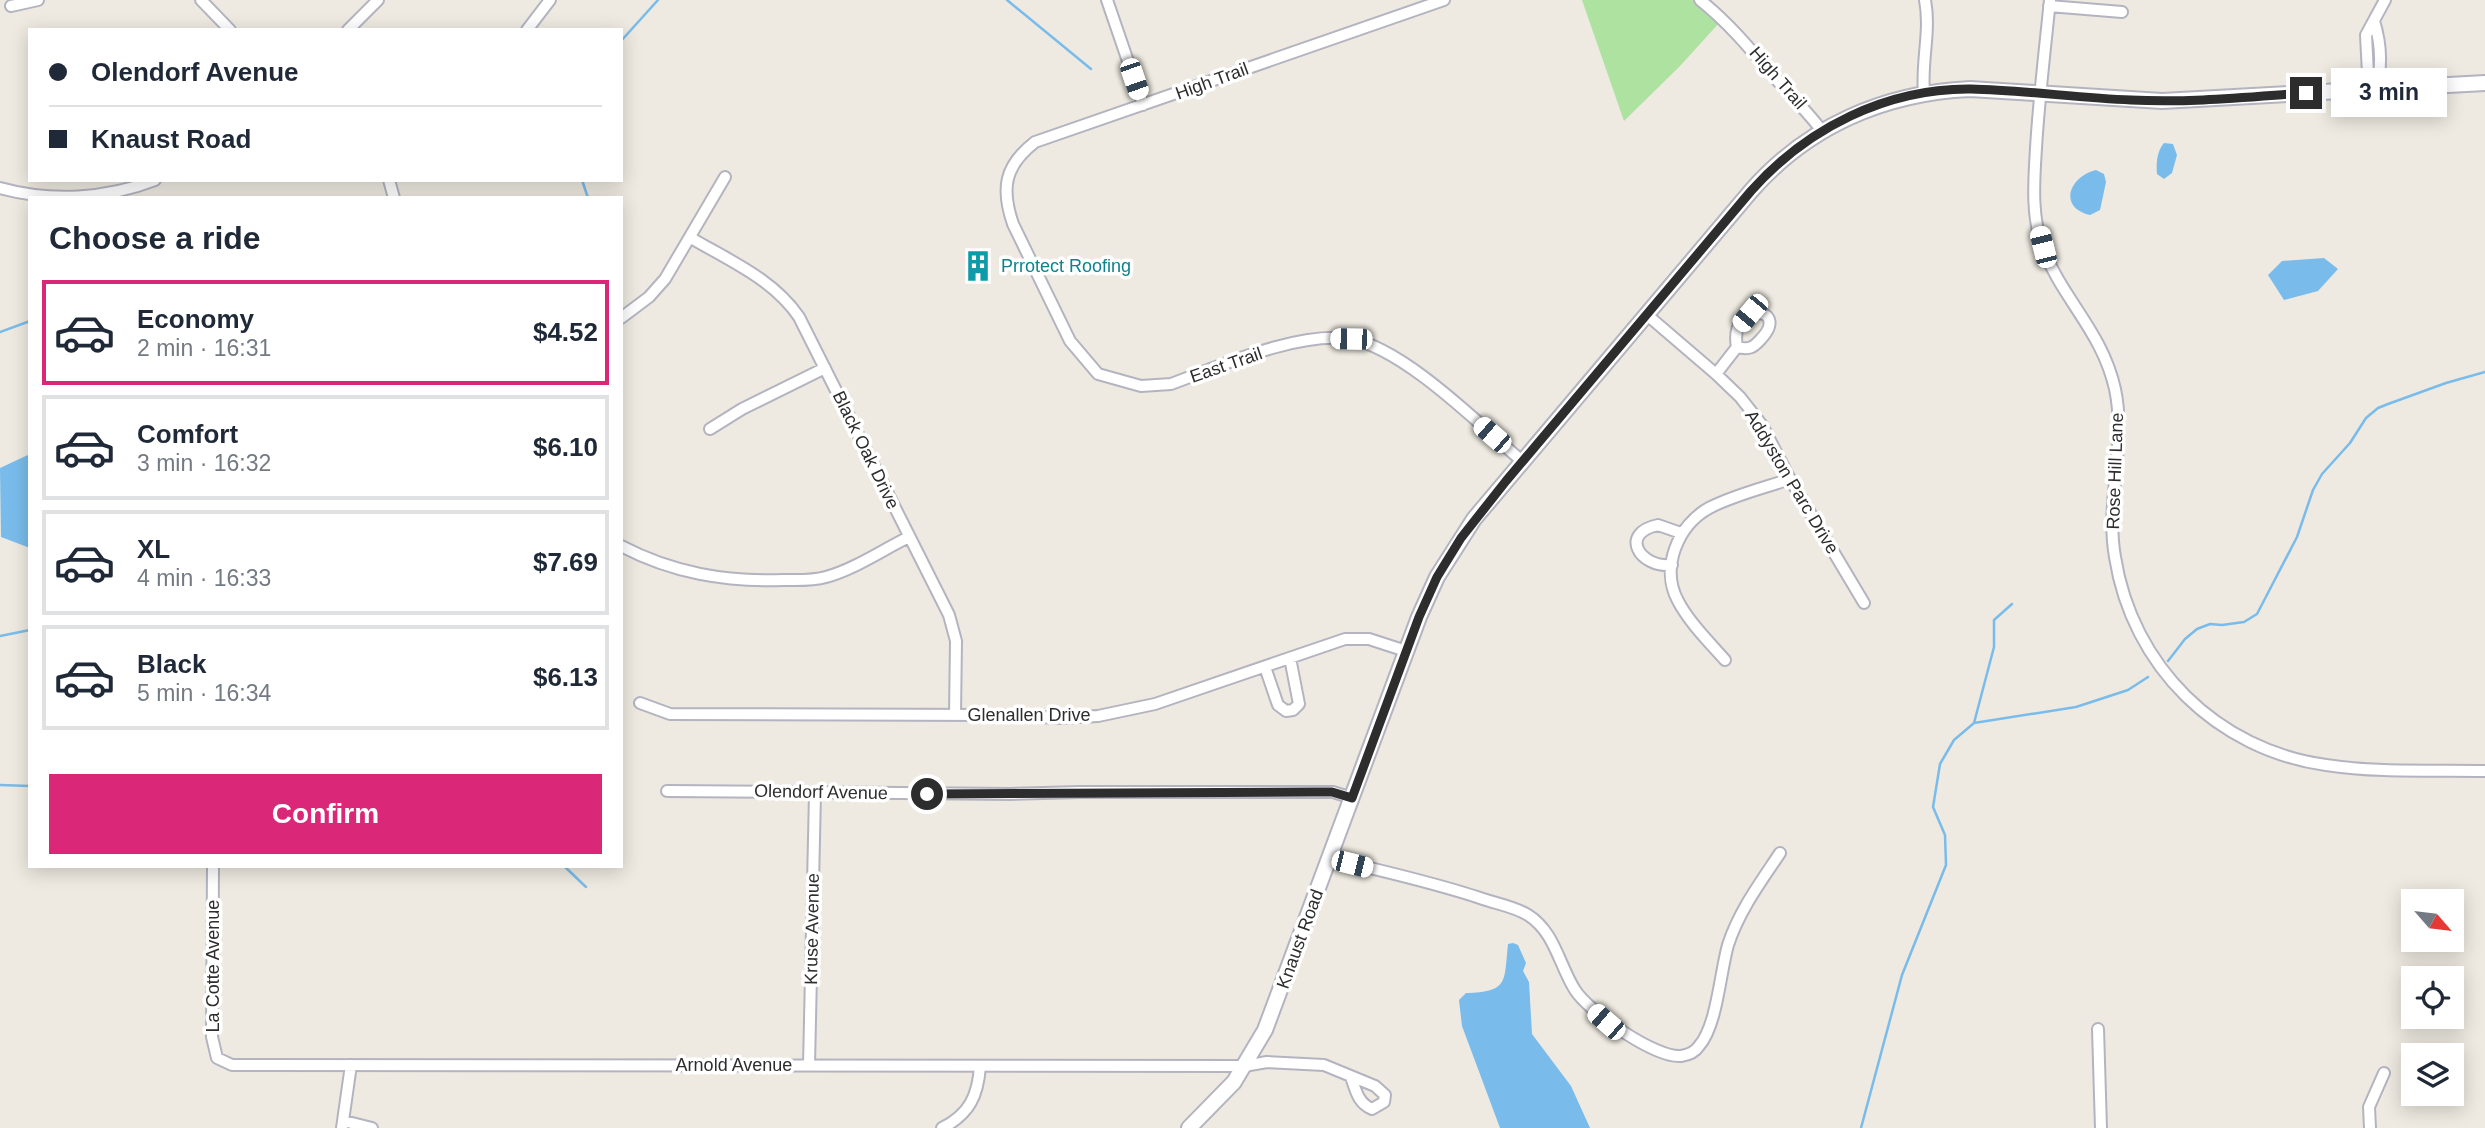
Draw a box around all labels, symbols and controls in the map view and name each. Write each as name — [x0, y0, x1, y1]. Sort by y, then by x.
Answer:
street label: High Trail — [1746, 43, 1810, 113]
car — [1118, 56, 1151, 102]
text: Olendorf Avenue — [91, 57, 299, 87]
street label: High Trail — [1173, 59, 1251, 103]
callout: 3 min — [2330, 68, 2446, 118]
route end — [2290, 77, 2322, 109]
text: 3 min — [2359, 79, 2419, 105]
text: Knaust Road — [91, 124, 251, 154]
text: Choose a ride — [49, 220, 261, 256]
car — [2028, 224, 2059, 270]
building icon: Prrotect Roofing — [961, 249, 995, 283]
place label: Prrotect Roofing — [1001, 256, 1131, 276]
car — [1729, 290, 1772, 336]
icon: car — [53, 301, 116, 364]
text: Economy — [137, 304, 254, 334]
text: $4.52 — [533, 317, 598, 347]
car — [1330, 328, 1373, 350]
text: 2 min · 16:31 — [137, 335, 271, 361]
street label: East Trail — [1187, 343, 1265, 387]
street label: Black Oak Drive — [829, 388, 903, 512]
street label: Addyston Parc Drive — [1741, 407, 1843, 557]
street label: Rose Hill Lane — [2103, 412, 2127, 530]
car — [1470, 413, 1515, 457]
icon: car — [53, 416, 116, 479]
text: Comfort — [137, 419, 238, 449]
text: $6.10 — [533, 432, 598, 462]
text: 3 min · 16:32 — [137, 450, 271, 476]
icon: car — [53, 531, 116, 594]
text: XL — [137, 534, 170, 564]
text: $7.69 — [533, 547, 598, 577]
text: 4 min · 16:33 — [137, 565, 271, 591]
icon: car — [53, 646, 116, 709]
text: Black — [137, 649, 206, 679]
text: $6.13 — [533, 662, 598, 692]
text: 5 min · 16:34 — [137, 680, 271, 706]
street label: Glenallen Drive — [967, 705, 1091, 725]
button: Confirm — [49, 774, 602, 854]
route start — [911, 778, 943, 810]
street label: Olendorf Avenue — [754, 781, 888, 803]
car — [1330, 849, 1375, 879]
street label: Kruse Avenue — [801, 873, 823, 985]
street label: Knaust Road — [1273, 887, 1327, 991]
north arrow — [2401, 889, 2464, 952]
map controls — [2401, 889, 2464, 1106]
street label: La Cotte Avenue — [203, 900, 223, 1032]
button: locate — [2401, 966, 2464, 1029]
car — [1584, 1000, 1629, 1044]
button: layers — [2401, 1043, 2464, 1106]
street label: Arnold Avenue — [676, 1055, 792, 1075]

